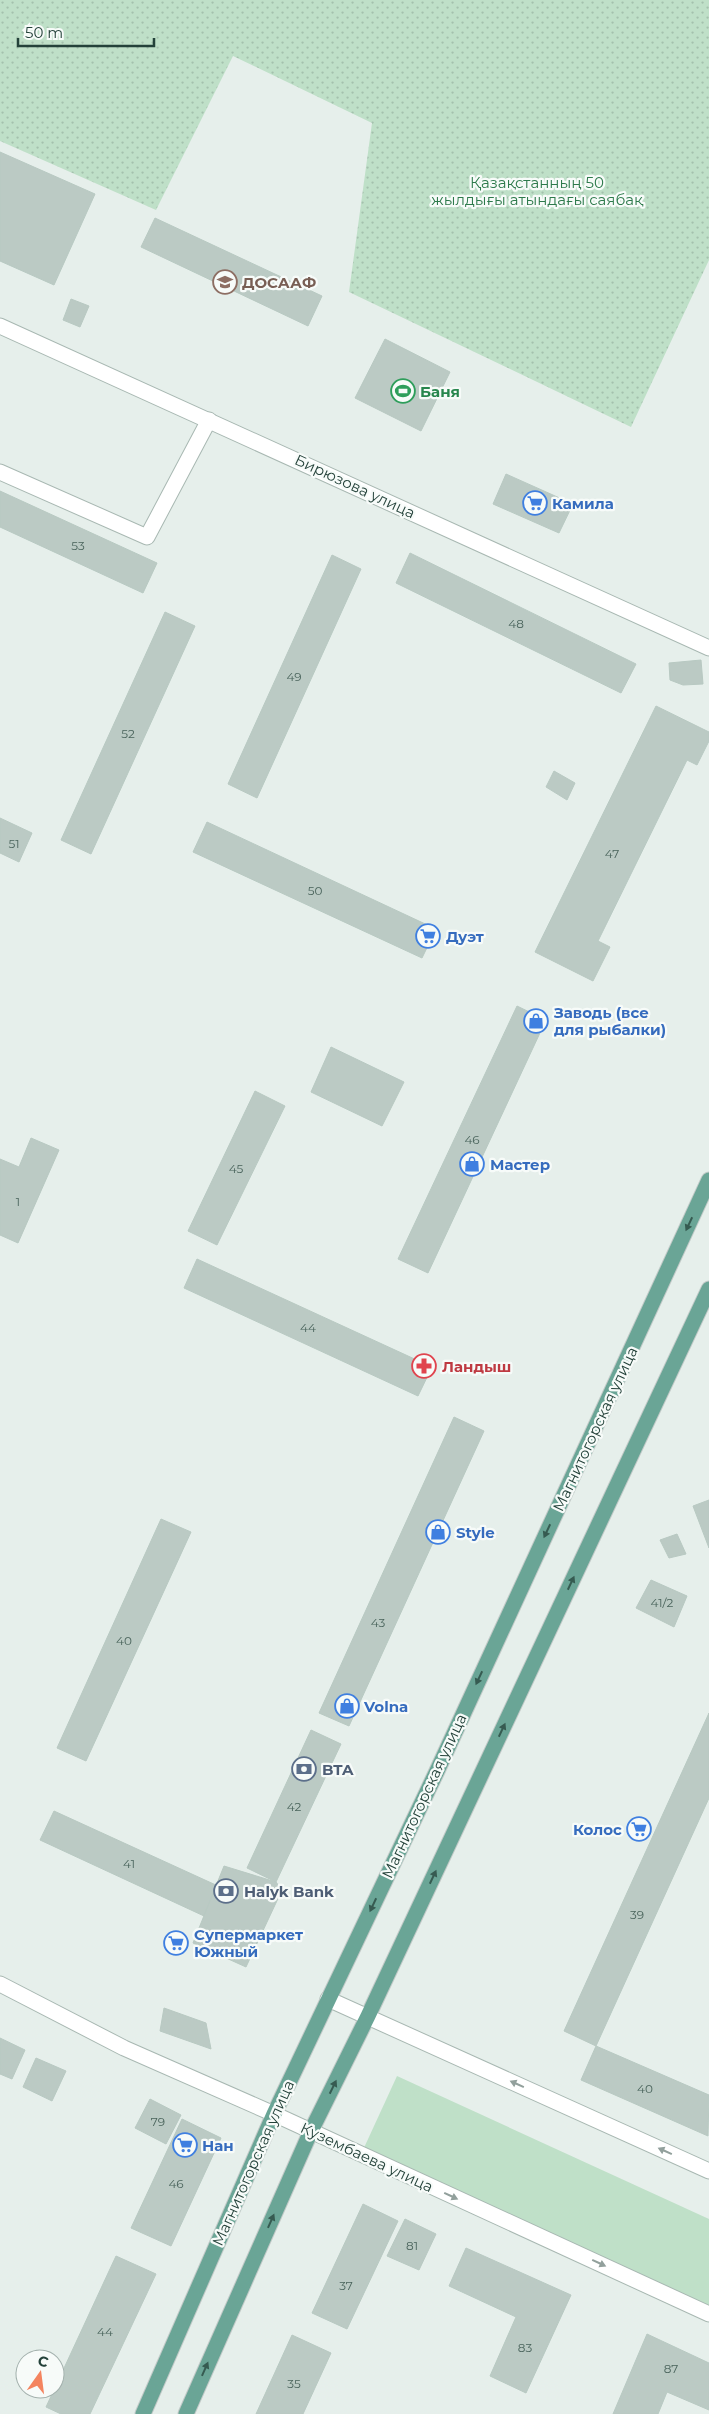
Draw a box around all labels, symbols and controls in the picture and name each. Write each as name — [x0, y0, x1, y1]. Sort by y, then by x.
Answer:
scale bar — [18, 15, 154, 47]
text: 50 m — [25, 23, 63, 42]
park label: Қазақстанның 50 жылдығы атындағы саябақ — [431, 173, 644, 209]
school or university icon: ДОСААФ — [212, 269, 238, 295]
place label: ДОСААФ — [242, 273, 316, 292]
sports icon: Баня — [390, 378, 416, 404]
place label: Баня — [420, 382, 460, 401]
street label: Бирюзова улица — [292, 450, 418, 522]
supermarket icon: Камила — [522, 490, 548, 516]
place label: Камила — [552, 494, 614, 513]
house number: 53 — [71, 538, 85, 553]
house number: 48 — [508, 616, 524, 631]
house number: 49 — [286, 669, 302, 684]
house number: 52 — [121, 726, 135, 741]
house number: 51 — [8, 836, 20, 851]
house number: 47 — [605, 846, 619, 861]
house number: 50 — [308, 883, 322, 898]
supermarket icon: Дуэт — [415, 923, 441, 949]
place label: Дуэт — [446, 927, 484, 946]
place label: Заводь (все для рыбалки) — [553, 1003, 666, 1039]
shop icon: Заводь (все для рыбалки) — [523, 1008, 549, 1034]
house number: 46 — [464, 1132, 480, 1147]
shop icon: Мастер — [459, 1151, 485, 1177]
place label: Мастер — [490, 1155, 550, 1174]
house number: 45 — [229, 1161, 244, 1176]
house number: 1 — [16, 1194, 20, 1209]
one-way arrow — [684, 1217, 692, 1231]
house number: 44 — [300, 1320, 316, 1335]
street label: Магнитогорская улица — [549, 1344, 641, 1514]
pharmacy icon: Ландыш — [411, 1353, 437, 1379]
place label: Ландыш — [442, 1357, 511, 1376]
shop icon: Style — [425, 1519, 451, 1545]
place label: Style — [456, 1523, 495, 1542]
one-way arrow — [543, 1524, 551, 1538]
one-way arrow — [567, 1576, 575, 1590]
house number: 41/2 — [651, 1595, 674, 1610]
house number: 43 — [371, 1615, 385, 1630]
house number: 40 — [116, 1633, 132, 1648]
one-way arrow — [475, 1671, 483, 1685]
shop icon: Volna — [334, 1693, 360, 1719]
place label: Volna — [363, 1697, 408, 1716]
street label: Магнитогорская улица — [378, 1711, 470, 1881]
one-way arrow — [498, 1723, 506, 1737]
bank icon: BTA — [291, 1756, 317, 1782]
place label: BTA — [322, 1760, 354, 1779]
house number: 42 — [287, 1799, 302, 1814]
supermarket icon: Колос — [626, 1816, 652, 1842]
place label: Колос — [573, 1820, 622, 1839]
house number: 41 — [123, 1856, 135, 1871]
one-way arrow — [428, 1870, 437, 1885]
bank icon: Halyk Bank — [213, 1878, 239, 1904]
place label: Halyk Bank — [244, 1882, 334, 1901]
one-way arrow — [369, 1898, 377, 1912]
house number: 39 — [630, 1907, 644, 1922]
place label: Супермаркет Южный — [194, 1925, 303, 1961]
supermarket icon: Супермаркет Южный — [163, 1930, 189, 1956]
street label: Магнитогорская улица — [208, 2077, 298, 2249]
one-way arrow — [329, 2080, 337, 2095]
one-way arrow — [510, 2080, 524, 2088]
house number: 40 — [637, 2081, 653, 2096]
house number: 79 — [151, 2114, 165, 2129]
street label: Кузембаева улица — [298, 2118, 436, 2196]
supermarket icon: Нан — [172, 2132, 198, 2158]
place label: Нан — [202, 2136, 234, 2155]
one-way arrow — [658, 2147, 672, 2155]
house number: 46 — [168, 2176, 184, 2191]
one-way arrow — [444, 2192, 458, 2200]
one-way arrow — [268, 2214, 276, 2228]
house number: 81 — [406, 2238, 418, 2253]
one-way arrow — [591, 2259, 606, 2268]
house number: 37 — [339, 2278, 353, 2293]
house number: 44 — [97, 2324, 113, 2339]
house number: 83 — [518, 2340, 532, 2355]
north arrow — [15, 2349, 65, 2399]
text: С — [36, 2351, 50, 2371]
house number: 87 — [664, 2361, 678, 2376]
one-way arrow — [202, 2362, 210, 2376]
house number: 35 — [287, 2376, 301, 2391]

